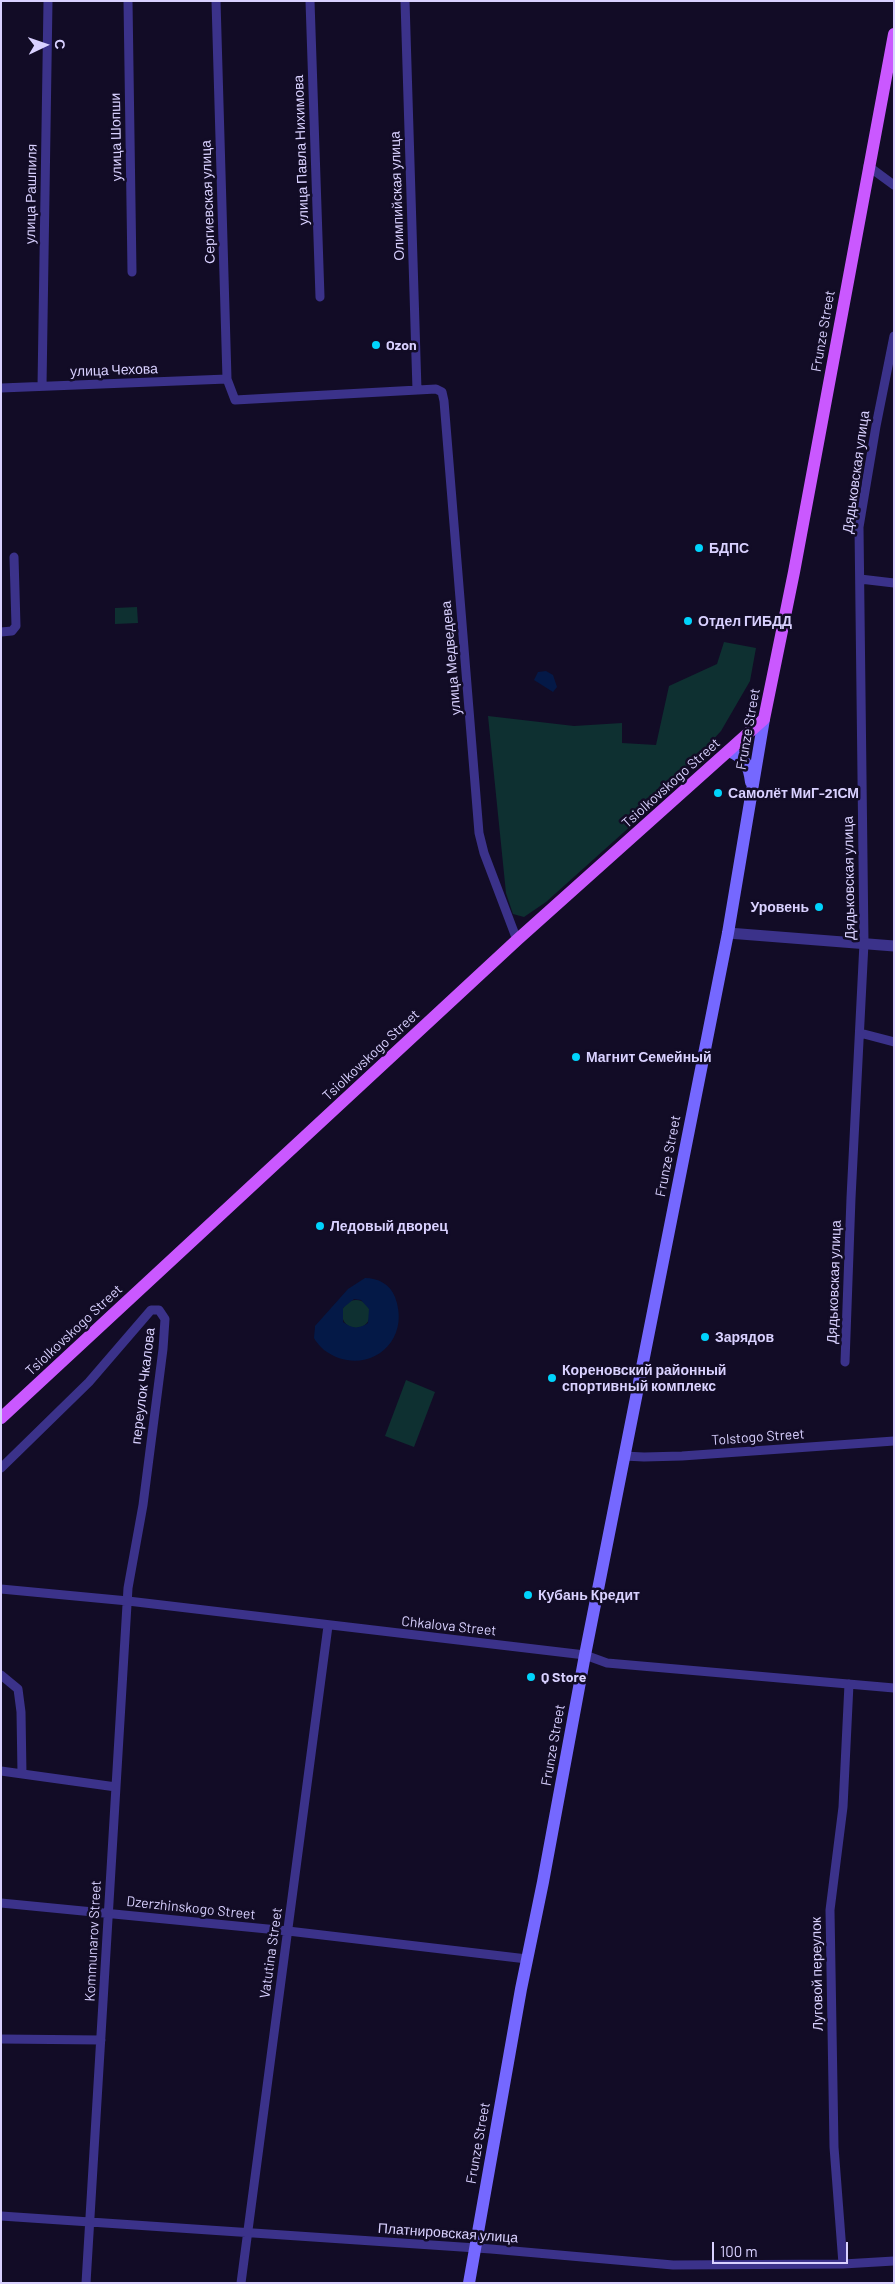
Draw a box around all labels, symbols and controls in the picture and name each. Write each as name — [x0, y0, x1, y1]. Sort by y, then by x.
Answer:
north arrow — [20, 20, 70, 70]
text: С — [52, 39, 69, 50]
street label: улица Павла Нихимова — [290, 75, 312, 225]
street label: улица Шопши — [107, 93, 125, 181]
street label: Олимпийская улица — [386, 131, 408, 261]
street label: Сергиевская улица — [197, 140, 219, 264]
street label: улица Рашпиля — [22, 144, 40, 244]
street label: Frunze Street — [808, 289, 838, 373]
place label: Ozon — [386, 337, 417, 353]
marker: Ozon — [370, 339, 382, 351]
street label: улица Чехова — [70, 360, 158, 380]
street label: Дядьковская улица — [839, 409, 873, 535]
place label: БДПС — [709, 540, 749, 556]
marker: БДПС — [693, 542, 705, 554]
street label: улица Медведева — [438, 600, 464, 716]
place label: Отдел ГИБДД — [698, 613, 792, 629]
marker: Отдел ГИБДД — [682, 615, 694, 627]
street label: Frunze Street — [733, 687, 763, 771]
street label: Tsiolkovskogo Street — [619, 735, 723, 831]
place label: Самолёт МиГ-21СМ — [728, 785, 859, 801]
marker: Самолёт МиГ-21СМ — [712, 787, 724, 799]
street label: Дядьковская улица — [840, 816, 858, 940]
place label: Уровень — [750, 899, 809, 915]
marker: Уровень — [813, 901, 825, 913]
street label: Tsiolkovskogo Street — [319, 1006, 423, 1104]
place label: Магнит Семейный — [586, 1049, 712, 1065]
marker: Магнит Семейный — [570, 1051, 582, 1063]
street label: Frunze Street — [652, 1114, 684, 1198]
place label: Ледовый дворец — [330, 1218, 448, 1234]
marker: Ледовый дворец — [314, 1220, 326, 1232]
street label: Дядьковская улица — [823, 1220, 845, 1344]
street label: Tsiolkovskogo Street — [22, 1281, 126, 1379]
street label: переулок Чкалова — [128, 1327, 158, 1445]
place label: Зарядов — [715, 1329, 774, 1345]
marker: Зарядов — [699, 1331, 711, 1343]
place label: Кореновский районный спортивный комплекс — [562, 1362, 726, 1394]
marker: Кореновский районный спортивный комплекс — [546, 1372, 558, 1384]
street label: Tolstogo Street — [711, 1425, 805, 1449]
place label: Кубань Кредит — [538, 1587, 640, 1603]
marker: Кубань Кредит — [522, 1589, 534, 1601]
street label: Chkalova Street — [401, 1613, 497, 1639]
place label: Q Store — [541, 1669, 586, 1685]
marker: Q Store — [525, 1671, 537, 1683]
street label: Frunze Street — [538, 1703, 568, 1787]
street label: Kommunarov Street — [81, 1880, 105, 2002]
street label: Dzerzhinskogo Street — [126, 1893, 256, 1923]
street label: Vatutina Street — [256, 1906, 286, 2000]
street label: Луговой переулок — [808, 1917, 826, 2031]
street label: Frunze Street — [463, 2101, 493, 2185]
street label: Платнировская улица — [377, 2220, 519, 2246]
scale bar — [715, 2232, 851, 2264]
text: 100 m — [720, 2242, 758, 2260]

